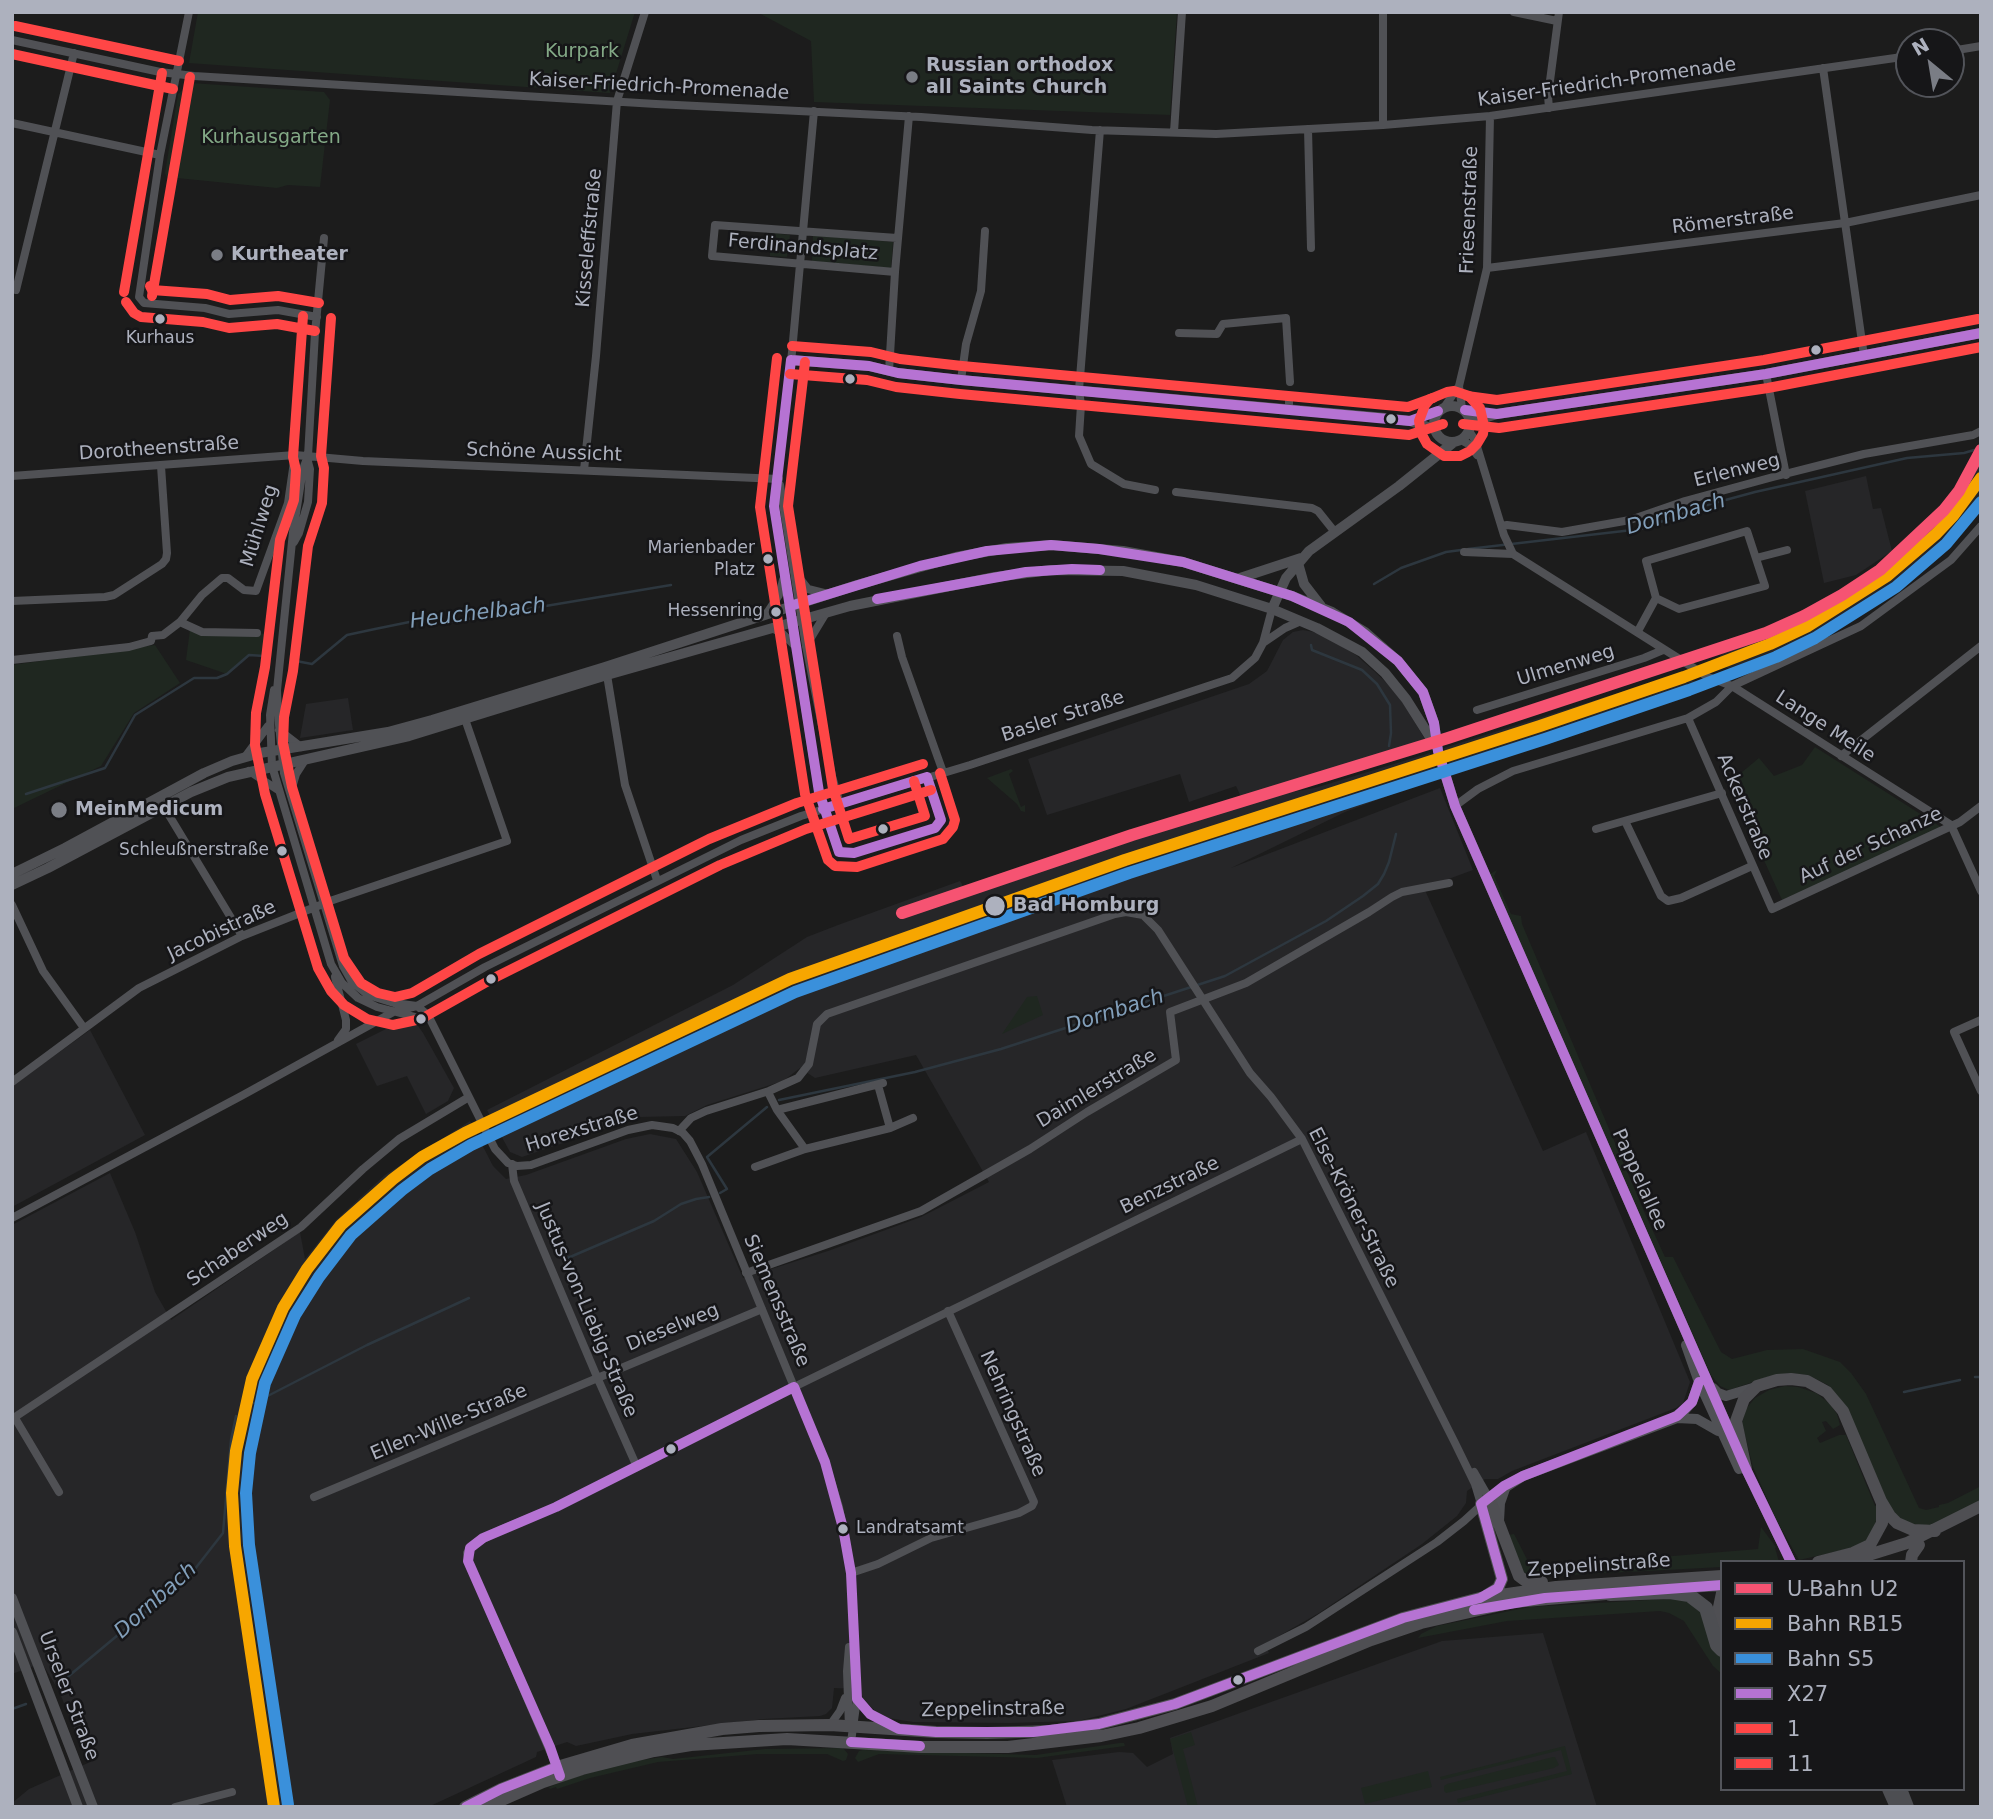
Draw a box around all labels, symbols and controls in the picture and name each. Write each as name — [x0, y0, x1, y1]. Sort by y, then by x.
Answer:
north arrow — [1895, 28, 1965, 98]
text: N — [1908, 33, 1933, 60]
park label: Kurpark — [545, 41, 619, 63]
street label: Kaiser-Friedrich-Promenade — [1476, 54, 1738, 112]
place label: Russian orthodox all Saints Church — [926, 55, 1113, 99]
street label: Kaiser-Friedrich-Promenade — [528, 69, 790, 105]
marker: Russian orthodox all Saints Church — [904, 69, 920, 85]
park label: Kurhausgarten — [201, 127, 341, 149]
street label: Friesenstraße — [1456, 145, 1484, 275]
street label: Kisseleffstraße — [573, 167, 607, 309]
street label: Römerstraße — [1671, 202, 1795, 240]
street label: Ferdinandsplatz — [727, 230, 879, 266]
place label: Kurtheater — [231, 244, 348, 266]
marker: Kurtheater — [209, 247, 225, 263]
marker: Kurhaus — [153, 312, 167, 326]
place label: Kurhaus — [126, 329, 194, 349]
unlabelled marker — [1809, 343, 1823, 357]
unlabelled marker — [843, 372, 857, 386]
unlabelled marker — [1384, 412, 1398, 426]
street label: Dorotheenstraße — [78, 432, 240, 466]
street label: Schöne Aussicht — [466, 439, 622, 467]
street label: Erlenweg — [1691, 449, 1783, 493]
street label: Mühlweg — [237, 482, 283, 570]
water label: Dornbach — [1623, 489, 1729, 541]
place label: Marienbader Platz — [648, 539, 755, 579]
marker: Marienbader Platz — [761, 552, 775, 566]
water label: Heuchelbach — [409, 593, 547, 635]
place label: Hessenring — [668, 602, 763, 622]
marker: Hessenring — [769, 605, 783, 619]
street label: Ulmenweg — [1515, 640, 1617, 692]
street label: Basler Straße — [999, 686, 1127, 748]
street label: Lange Meile — [1771, 686, 1879, 768]
street label: Ackerstraße — [1711, 750, 1777, 864]
place label: MeinMedicum — [75, 799, 223, 821]
marker: MeinMedicum — [49, 800, 69, 820]
street label: Auf der Schanze — [1796, 803, 1946, 889]
unlabelled marker — [876, 822, 890, 836]
place label: Schleußnerstraße — [119, 841, 269, 861]
marker: Schleußnerstraße — [275, 844, 289, 858]
marker: Bad Homburg — [983, 894, 1007, 918]
place label: Bad Homburg — [1013, 895, 1159, 917]
street label: Jacobistraße — [164, 896, 280, 966]
unlabelled marker — [484, 972, 498, 986]
water label: Dornbach — [1063, 984, 1167, 1040]
unlabelled marker — [414, 1012, 428, 1026]
street label: Daimlerstraße — [1033, 1044, 1161, 1134]
street label: Horexstraße — [523, 1102, 641, 1158]
street label: Else-Kröner-Straße — [1303, 1124, 1403, 1292]
street label: Pappelallee — [1606, 1126, 1672, 1234]
street label: Benzstraße — [1117, 1152, 1223, 1220]
street label: Justus-von-Liebig-Straße — [530, 1199, 642, 1421]
street label: Schaberweg — [183, 1208, 293, 1292]
street label: Siemensstraße — [738, 1231, 814, 1371]
street label: Dieselweg — [623, 1299, 723, 1357]
street label: Nehringstraße — [974, 1347, 1050, 1481]
street label: Ellen-Wille-Straße — [367, 1380, 531, 1466]
unlabelled marker — [664, 1442, 678, 1456]
place label: Landratsamt — [856, 1519, 964, 1539]
marker: Landratsamt — [836, 1522, 850, 1536]
street label: Zeppelinstraße — [1527, 1550, 1671, 1582]
water label: Dornbach — [110, 1558, 202, 1644]
legend — [1720, 1560, 1965, 1791]
text: U-Bahn U2 — [1787, 1577, 1899, 1601]
text: Bahn RB15 — [1787, 1612, 1903, 1636]
street label: Urseler Straße — [33, 1628, 103, 1764]
text: Bahn S5 — [1787, 1647, 1874, 1671]
unlabelled marker — [1231, 1673, 1245, 1687]
text: X27 — [1787, 1682, 1828, 1706]
street label: Zeppelinstraße — [921, 1697, 1065, 1723]
text: 1 — [1787, 1717, 1800, 1741]
text: 11 — [1787, 1752, 1814, 1776]

